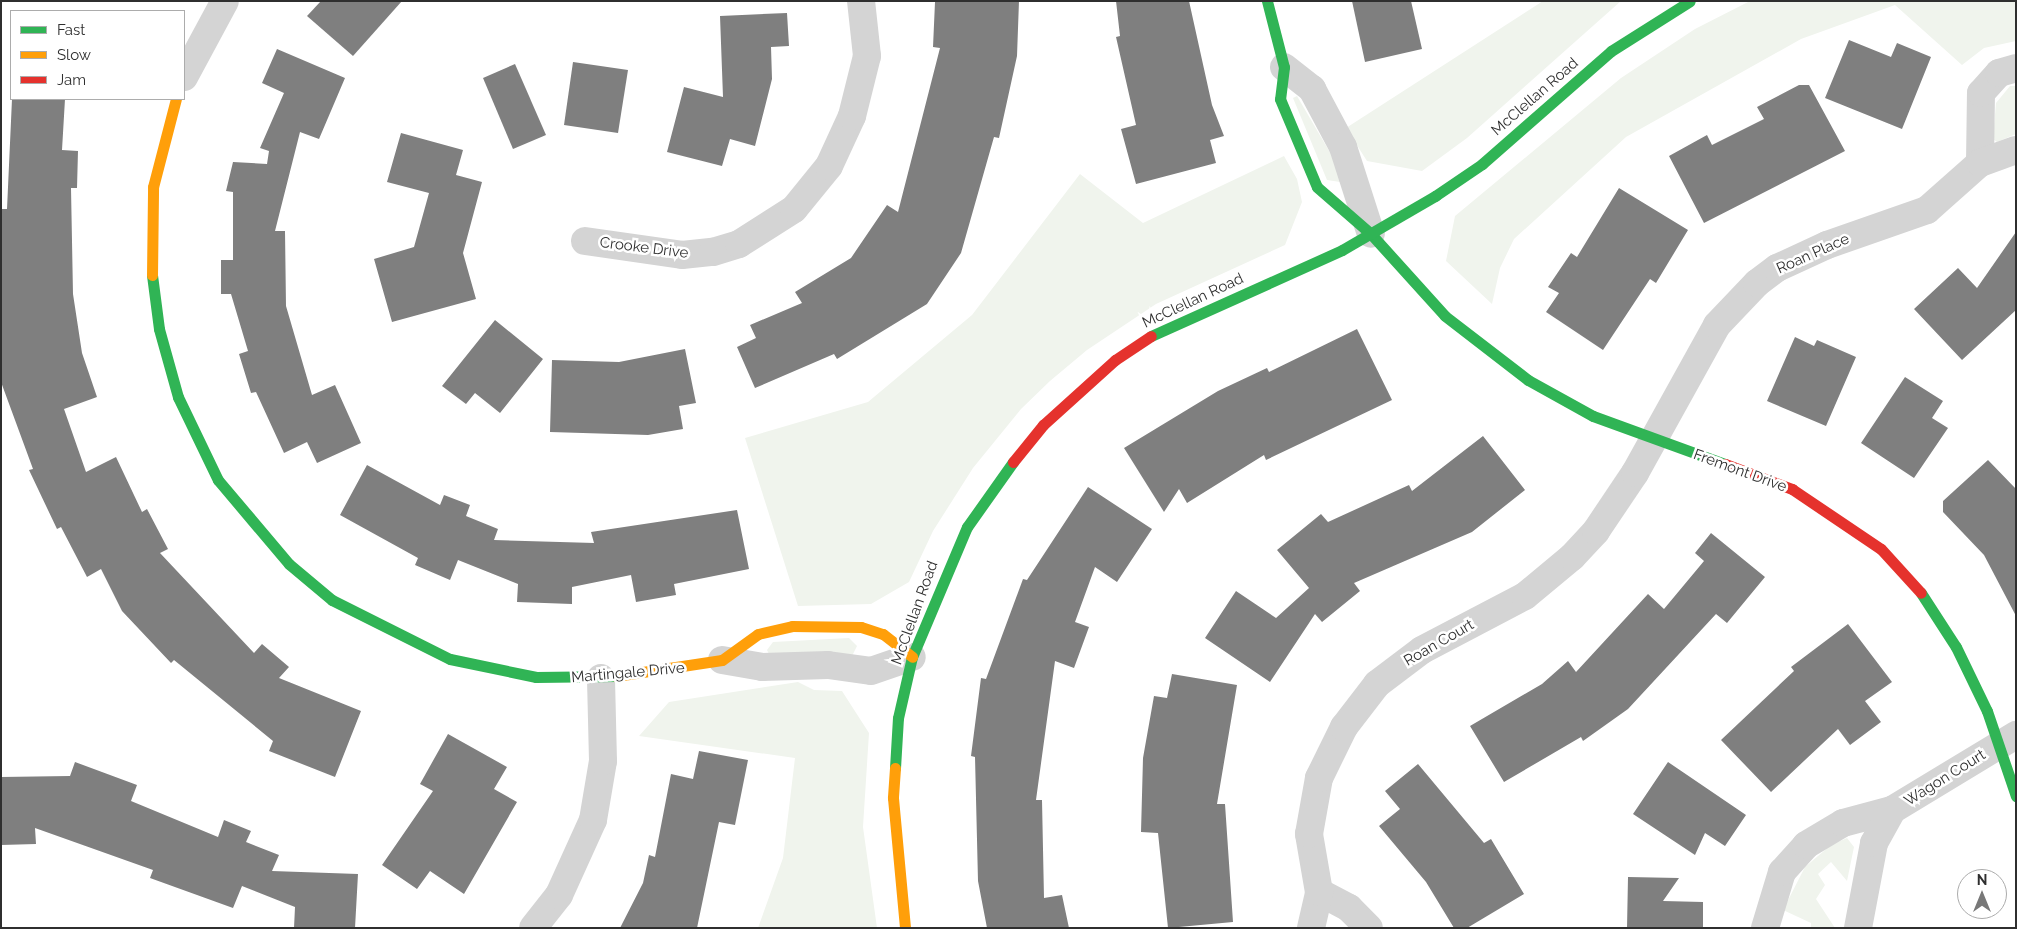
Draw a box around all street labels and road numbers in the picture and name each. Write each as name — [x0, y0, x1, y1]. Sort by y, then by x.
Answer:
street label: McClellan Road — [1488, 54, 1582, 140]
street label: Roan Place — [1774, 230, 1852, 278]
street label: Crooke Drive — [599, 234, 689, 262]
street label: McClellan Road — [1140, 270, 1246, 332]
street label: Fremont Drive — [1691, 446, 1789, 496]
street label: McClellan Road — [888, 559, 942, 667]
street label: Roan Court — [1401, 616, 1477, 670]
street label: Martingale Drive — [571, 659, 685, 687]
street label: Wagon Court — [1901, 746, 1989, 810]

